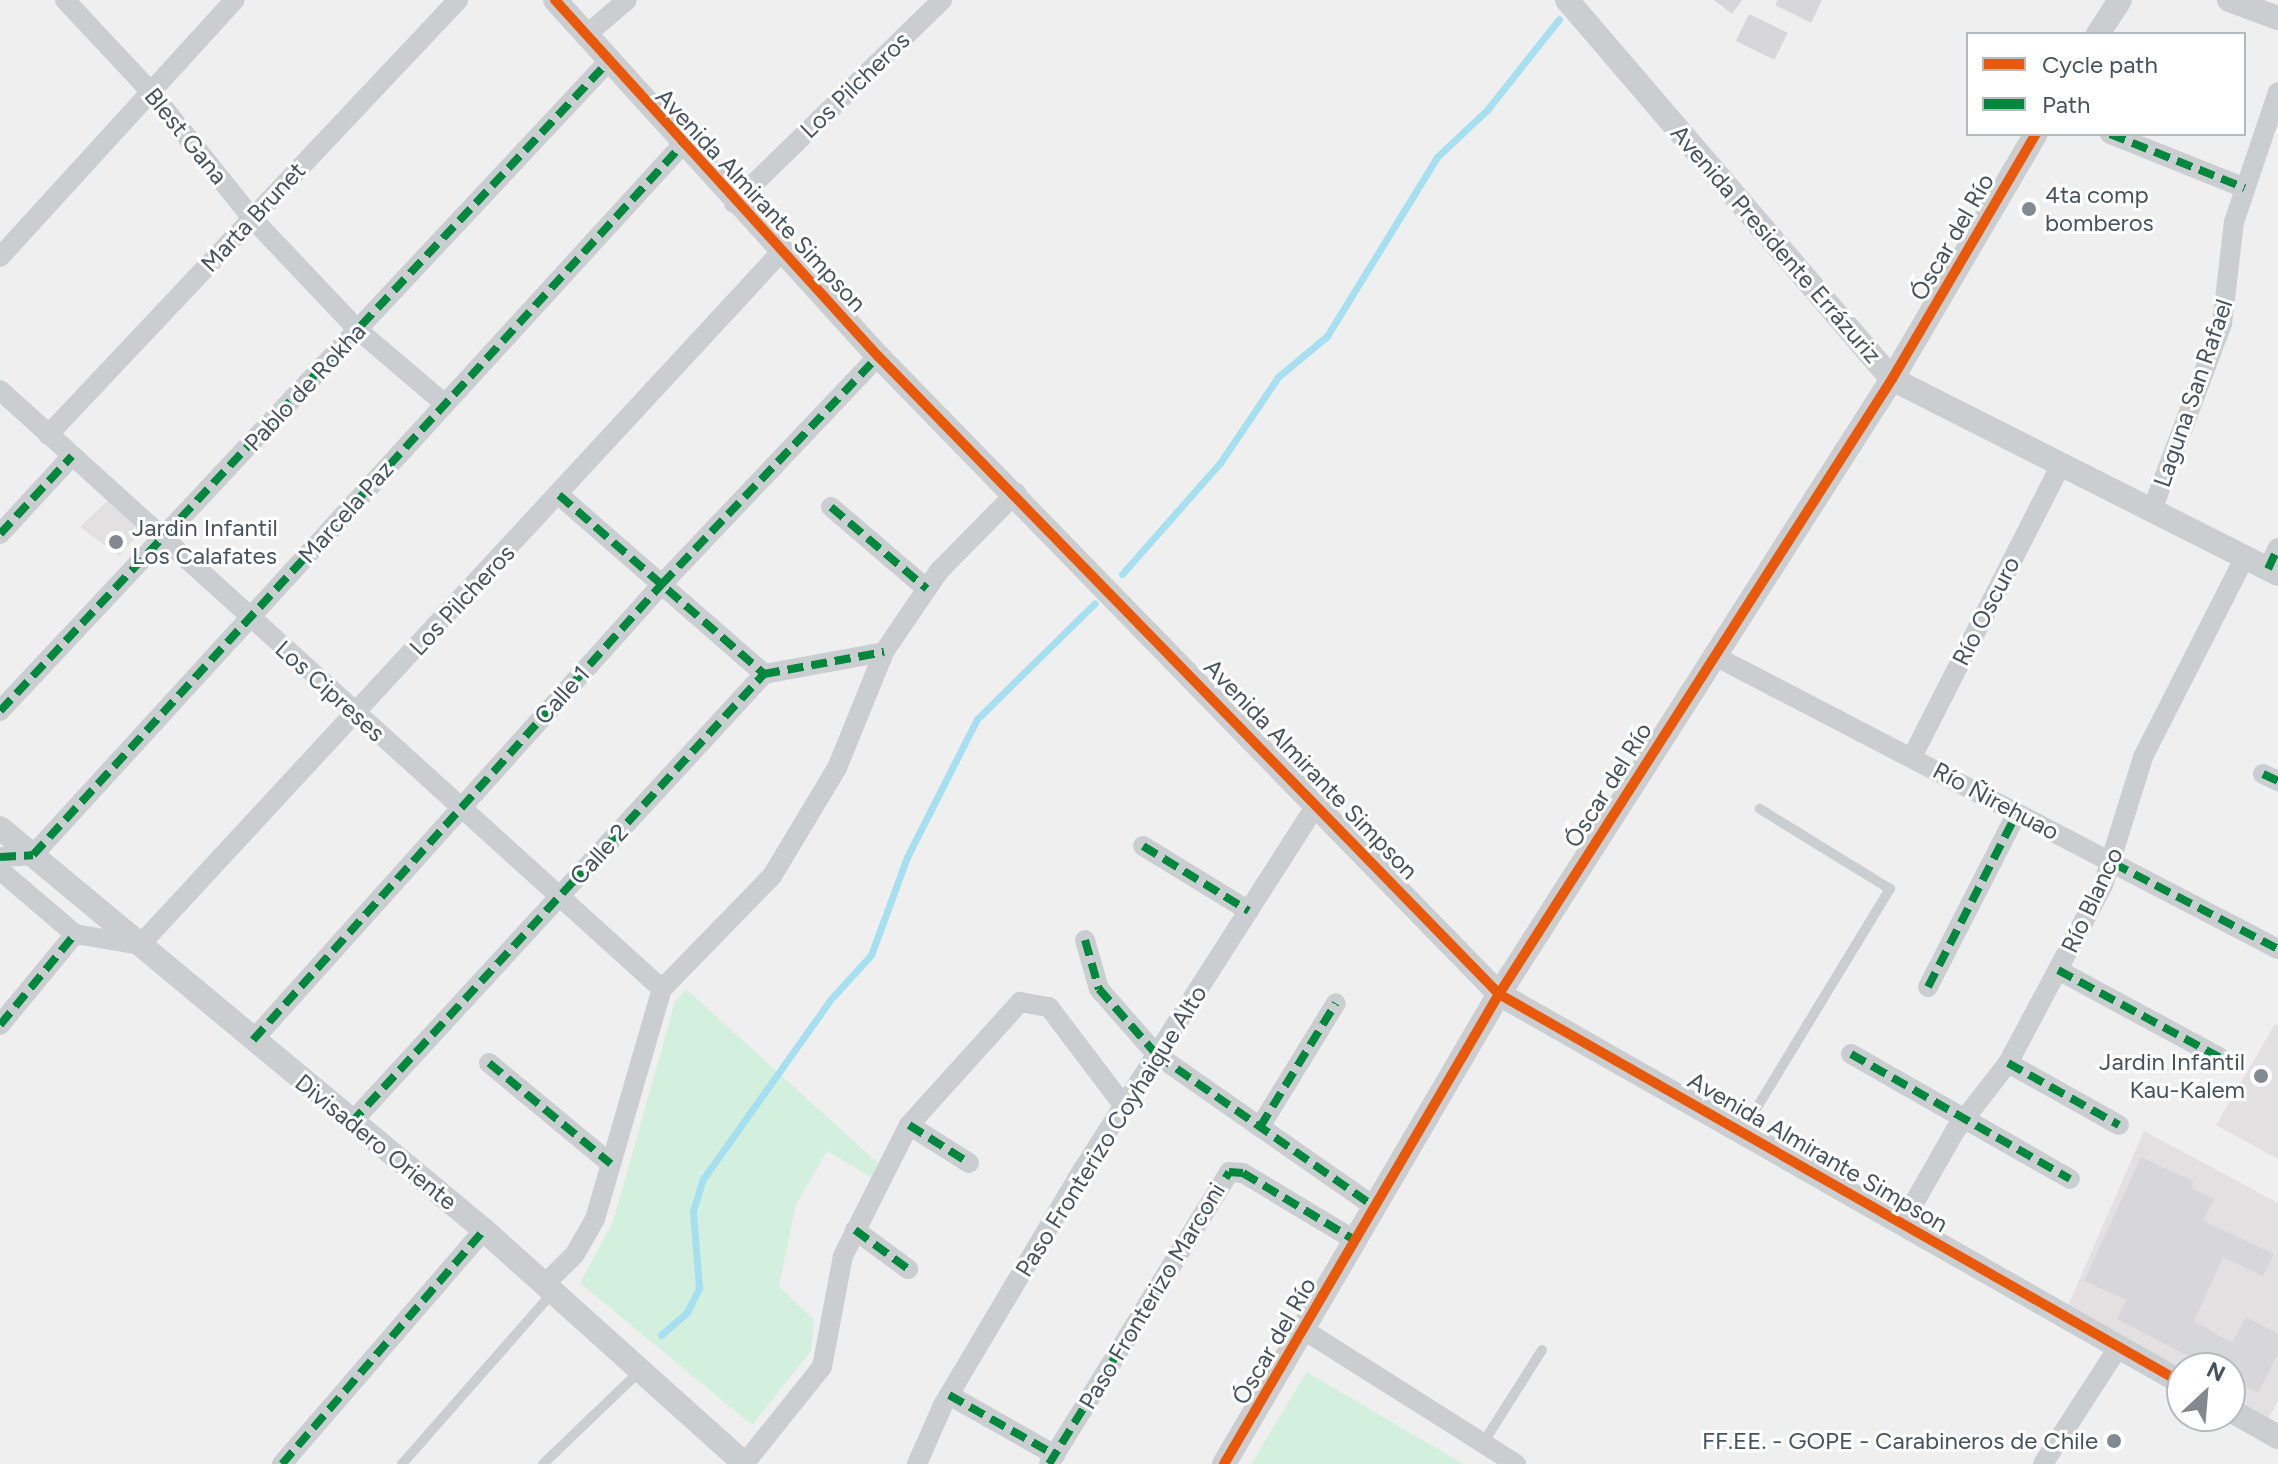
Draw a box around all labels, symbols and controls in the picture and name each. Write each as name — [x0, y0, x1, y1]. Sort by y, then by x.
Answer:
street label: Los Pilcheros — [794, 26, 916, 144]
legend — [1966, 32, 2246, 136]
text: Cycle path — [2042, 50, 2158, 79]
street label: Blest Gana — [139, 82, 233, 190]
street label: Avenida Almirante Simpson — [650, 82, 872, 318]
text: Path — [2042, 90, 2090, 119]
street label: Avenida Presidente Errázuriz — [1665, 119, 1887, 369]
street label: Marta Brunet — [195, 156, 311, 278]
street label: Óscar del Río — [1904, 168, 2000, 306]
place label: 4ta comp bomberos — [2045, 181, 2154, 237]
marker: 4ta comp bomberos — [2020, 200, 2038, 218]
street label: Laguna San Rafael — [2147, 295, 2239, 491]
street label: Pablo de Rokha — [238, 317, 372, 457]
street label: Marcela Paz — [293, 455, 399, 569]
place label: Jardin Infantil Los Calafates — [132, 514, 278, 570]
marker: Jardin Infantil Los Calafates — [107, 533, 125, 551]
street label: Los Pilcheros — [403, 539, 521, 661]
street label: Río Oscuro — [1946, 552, 2026, 670]
street label: Los Cipreses — [269, 634, 391, 748]
street label: Avenida Almirante Simpson — [1198, 653, 1424, 885]
street label: Calle 1 — [528, 660, 596, 730]
street label: Óscar del Río — [1558, 717, 1658, 853]
street label: Río Ñirehuao — [1928, 756, 2064, 846]
street label: Calle 2 — [564, 818, 634, 890]
street label: Río Blanco — [2055, 843, 2129, 957]
street label: Paso Fronterizo Coyhaique Alto — [1009, 980, 1213, 1282]
place label: Jardin Infantil Kau-Kalem — [2099, 1048, 2245, 1104]
street label: Avenida Almirante Simpson — [1683, 1066, 1953, 1238]
marker: Jardin Infantil Kau-Kalem — [2252, 1067, 2270, 1085]
street label: Divisadero Oriente — [289, 1068, 463, 1216]
street label: Paso Fronterizo Marconi — [1073, 1178, 1231, 1414]
street label: Óscar del Río — [1226, 1272, 1322, 1410]
north arrow — [2166, 1352, 2246, 1432]
text: N — [2202, 1356, 2229, 1388]
place label: FF.EE. - GOPE - Carabineros de Chile — [1702, 1427, 2098, 1455]
marker: FF.EE. - GOPE - Carabineros de Chile — [2105, 1432, 2123, 1450]

